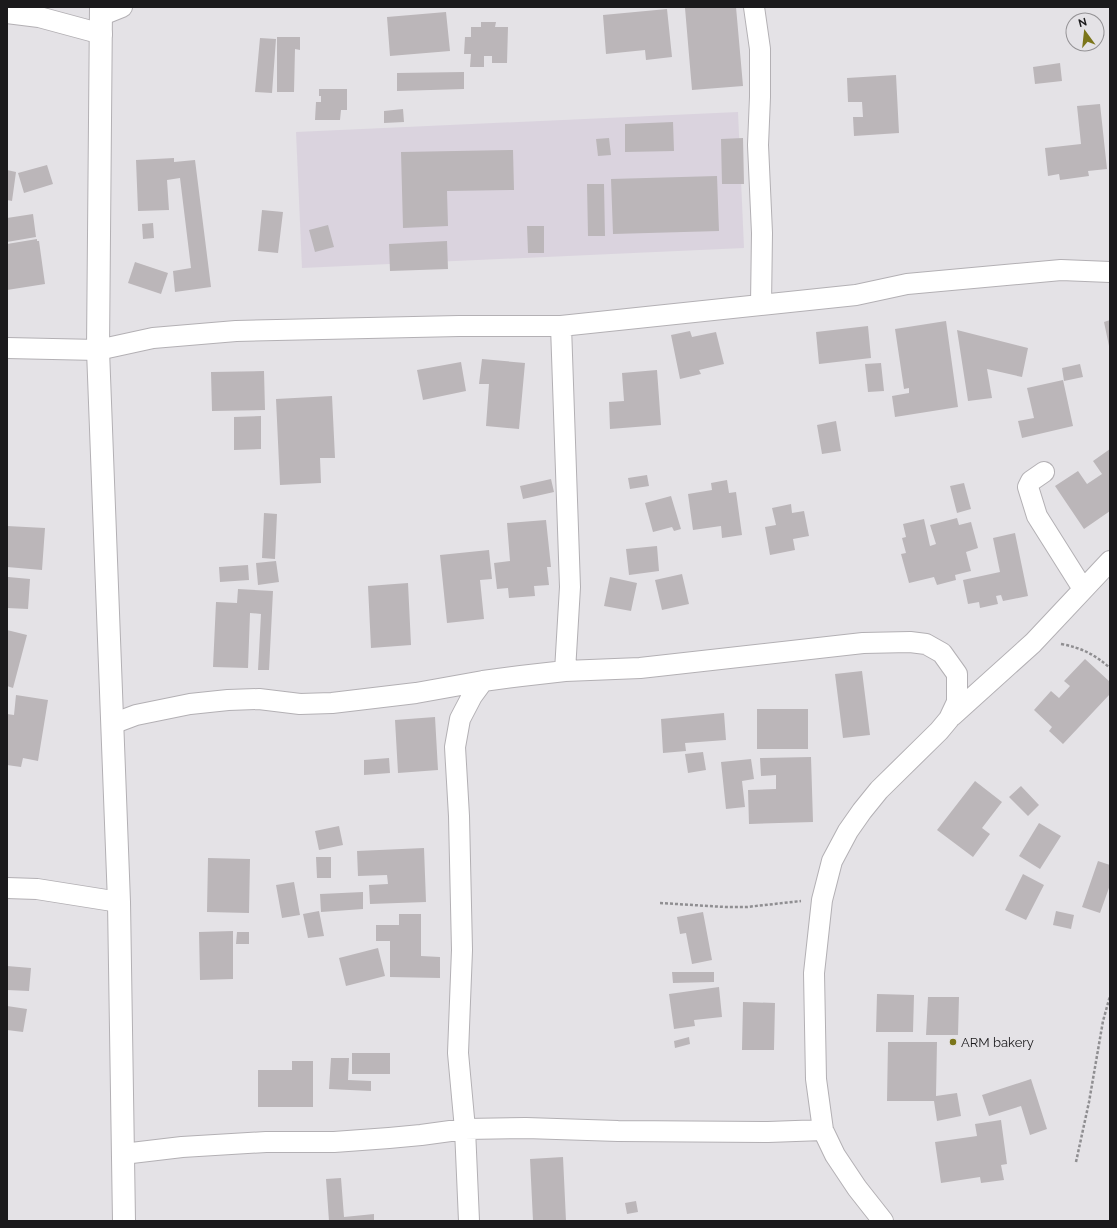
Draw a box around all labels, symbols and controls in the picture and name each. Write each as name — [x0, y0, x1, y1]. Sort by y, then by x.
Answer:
north arrow — [1065, 12, 1105, 52]
text: N — [1077, 15, 1088, 30]
place label: ARM bakery — [961, 1035, 1034, 1050]
marker: ARM bakery — [948, 1037, 958, 1047]

